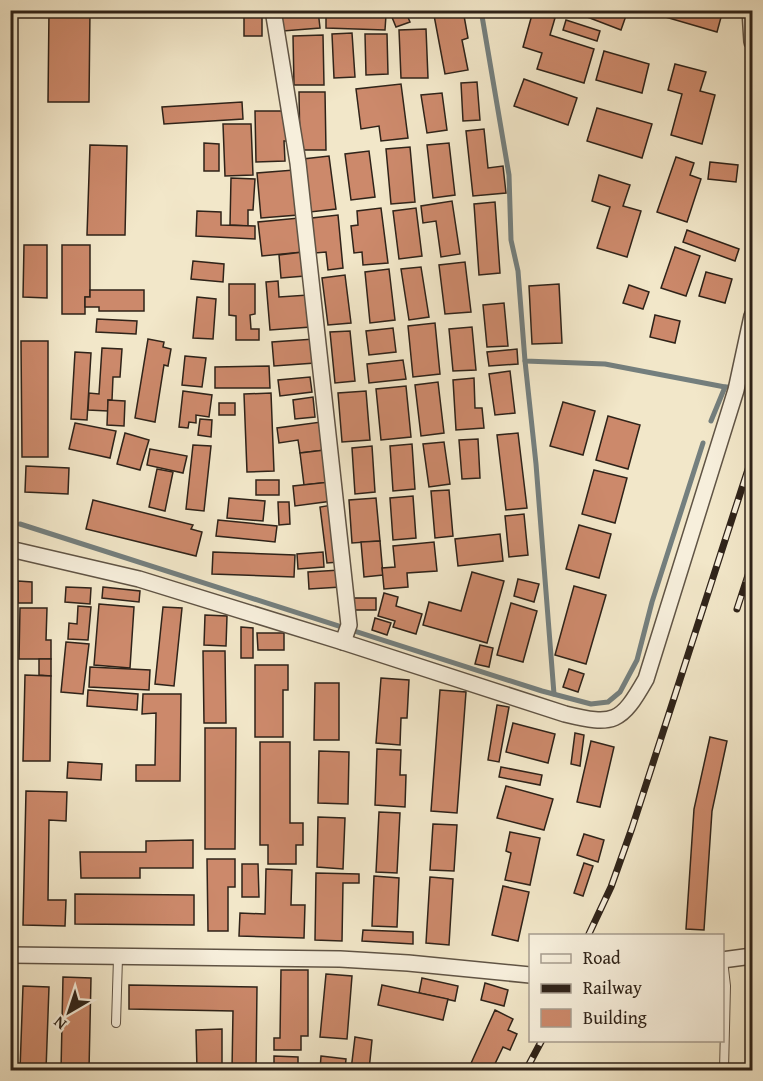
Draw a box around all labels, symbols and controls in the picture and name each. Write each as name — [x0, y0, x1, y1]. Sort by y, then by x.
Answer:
legend — [529, 934, 724, 1042]
text: Road — [583, 944, 621, 971]
text: Railway — [583, 974, 642, 1001]
north arrow — [39, 982, 99, 1042]
text: Building — [583, 1004, 647, 1031]
text: N — [48, 1011, 71, 1036]

